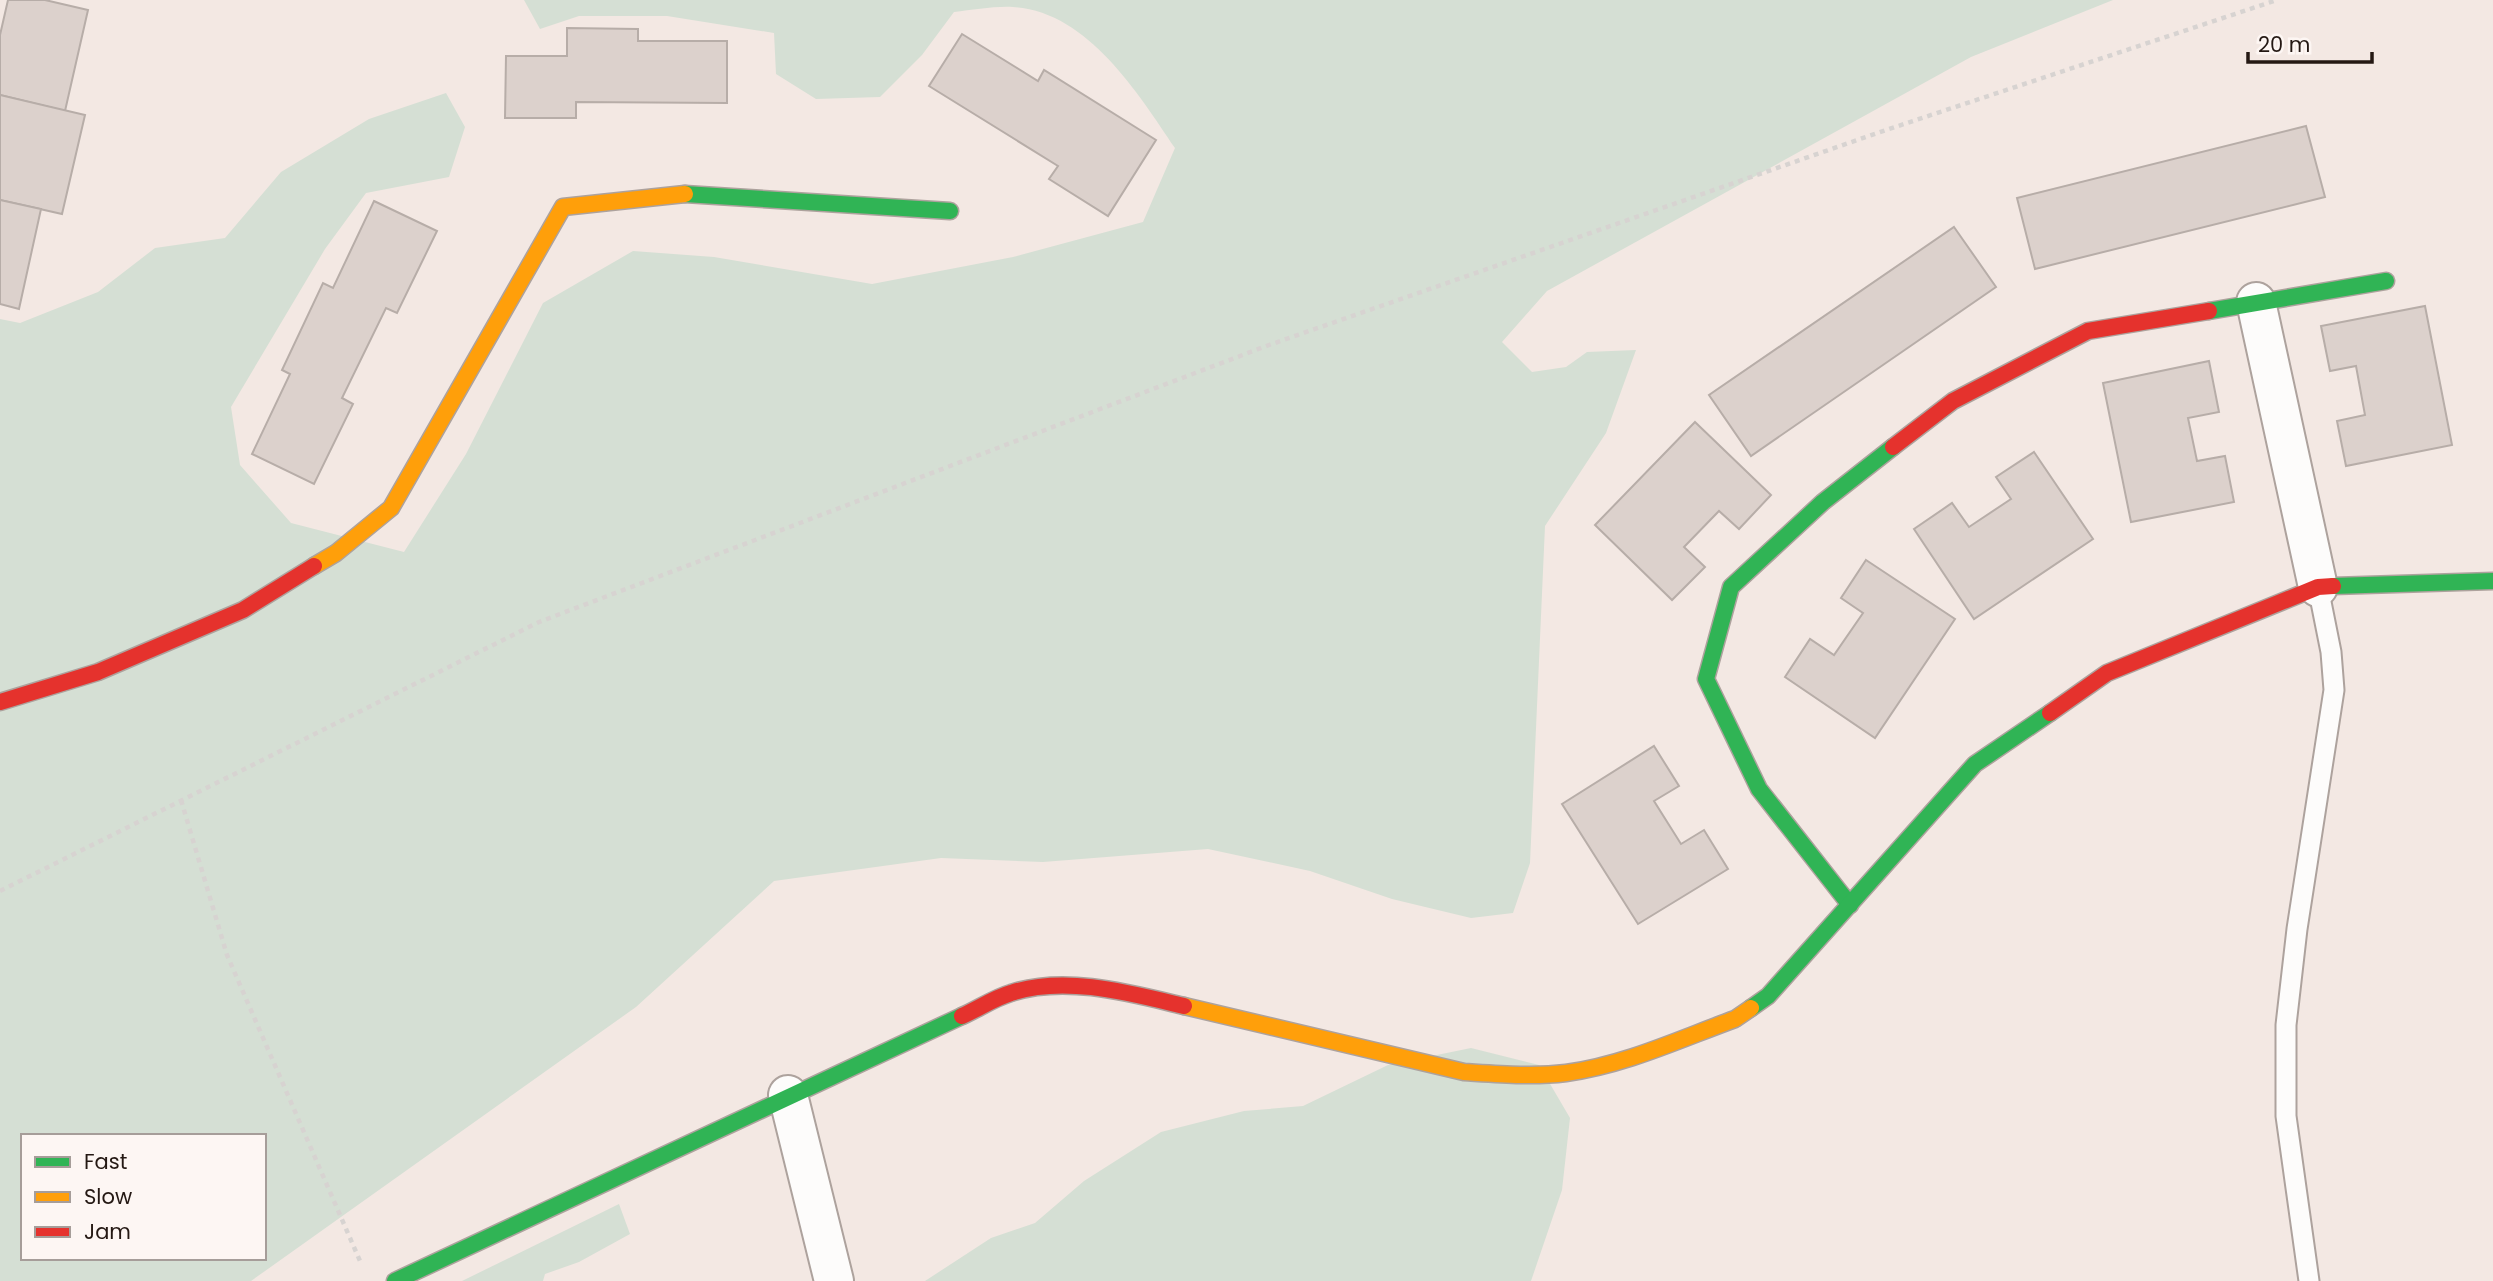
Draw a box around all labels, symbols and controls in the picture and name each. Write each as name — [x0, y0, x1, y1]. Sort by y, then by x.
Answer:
scale bar — [2248, 21, 2372, 65]
text: 20 m — [2258, 30, 2311, 59]
legend — [21, 1134, 266, 1260]
text: Fast — [84, 1147, 127, 1176]
text: Slow — [84, 1182, 132, 1211]
text: Jam — [84, 1217, 131, 1246]

